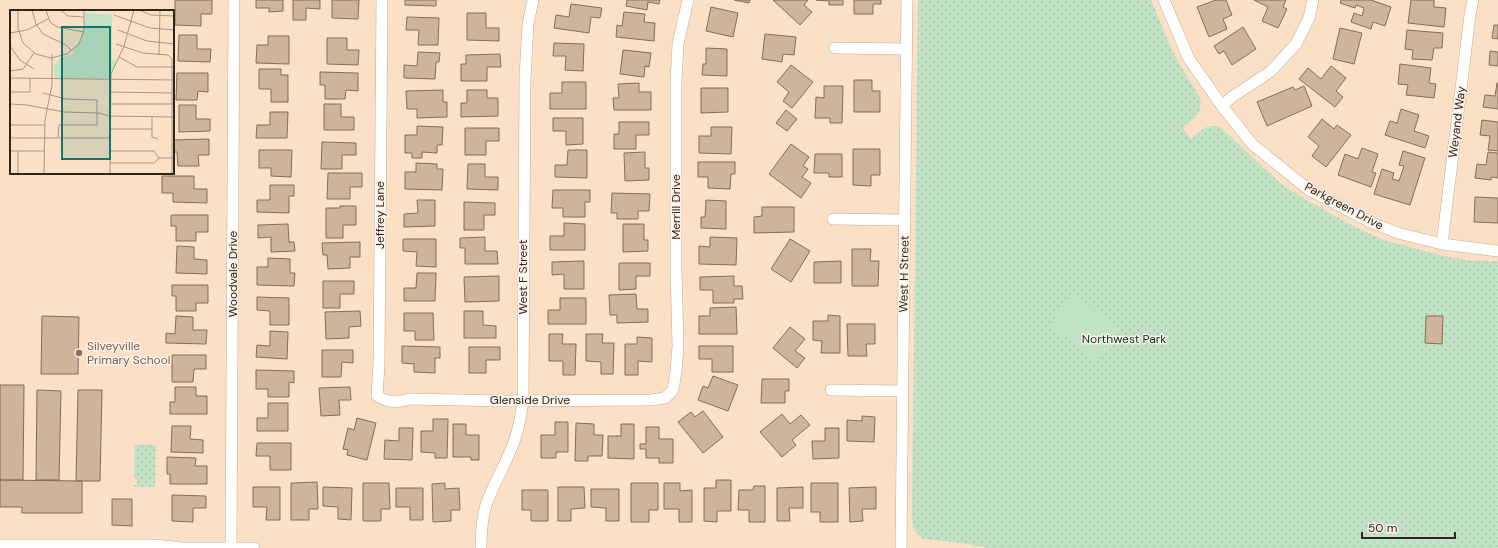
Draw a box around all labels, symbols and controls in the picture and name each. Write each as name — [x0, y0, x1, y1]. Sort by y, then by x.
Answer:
inset map — [10, 10, 174, 174]
street label: Weyand Way — [1445, 85, 1469, 159]
street label: Merrill Drive — [668, 174, 684, 240]
street label: Parkgreen Drive — [1302, 179, 1386, 234]
street label: Jeffrey Lane — [372, 181, 388, 249]
street label: Woodvale Drive — [225, 231, 241, 317]
street label: West H Street — [895, 235, 913, 313]
street label: West F Street — [515, 239, 531, 315]
park label: Northwest Park — [1082, 331, 1166, 347]
place label: Silveyville Primary School — [87, 338, 170, 368]
marker: Silveyville Primary School — [74, 348, 84, 358]
street label: Glenside Drive — [490, 392, 570, 408]
scale bar — [1362, 514, 1455, 540]
text: 50 m — [1368, 520, 1397, 536]

